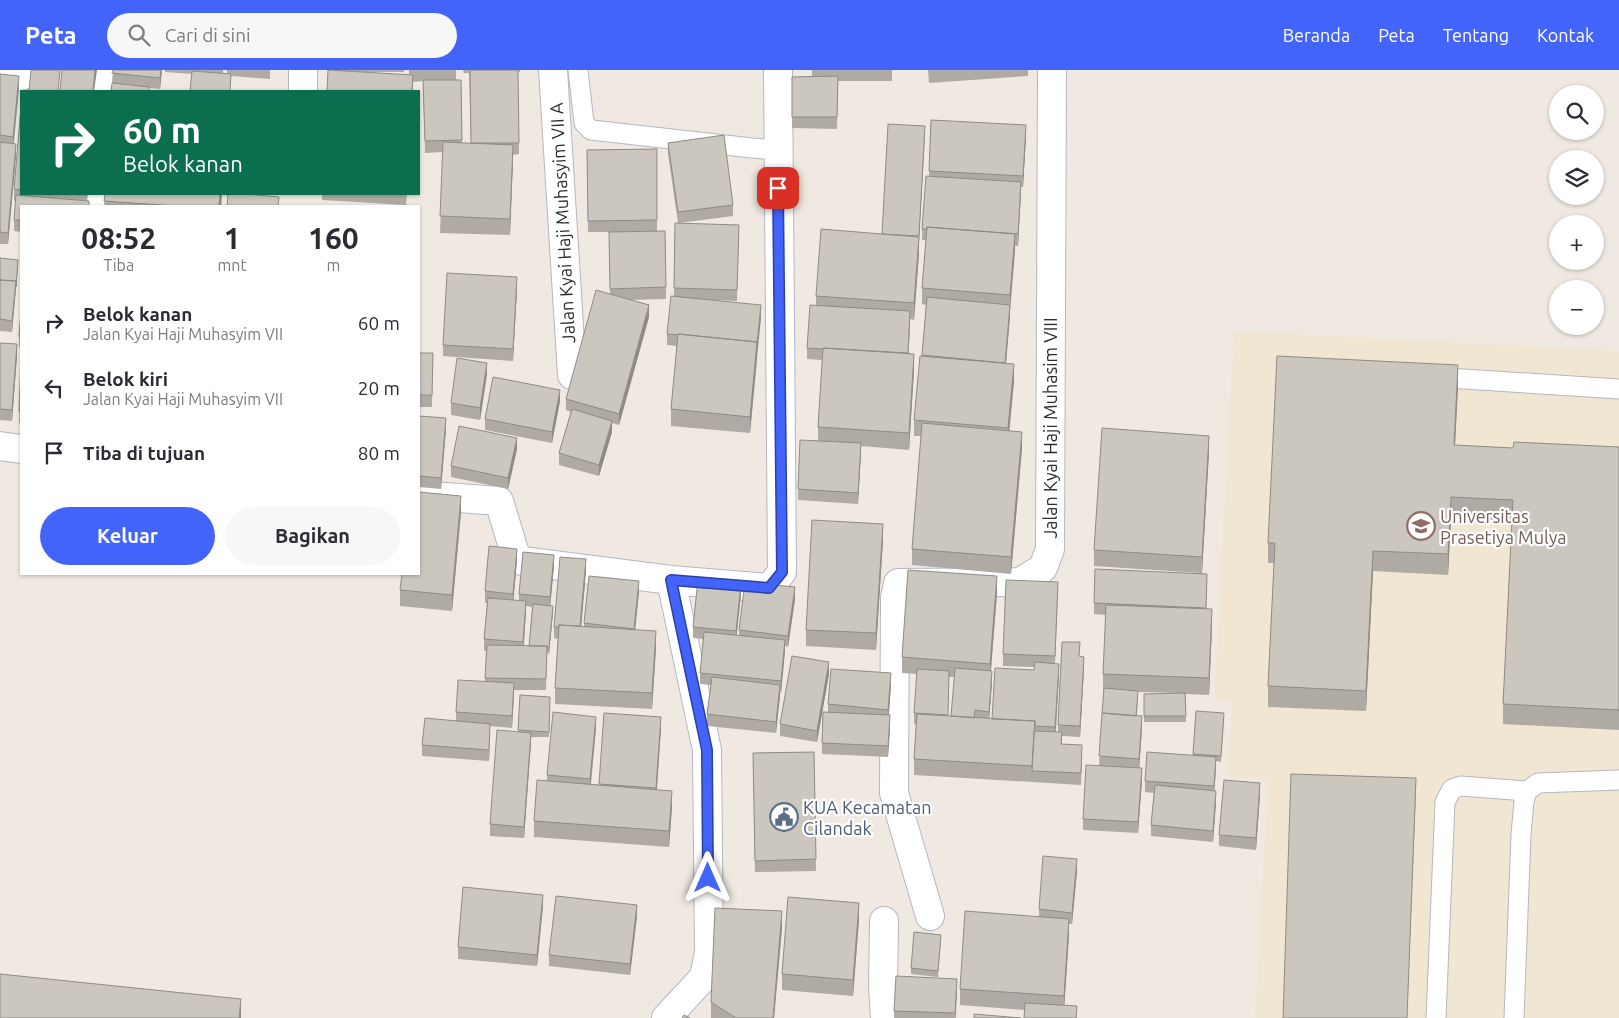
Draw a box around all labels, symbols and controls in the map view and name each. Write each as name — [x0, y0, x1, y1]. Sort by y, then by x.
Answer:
search box — [107, 13, 457, 58]
icon: search — [125, 21, 153, 49]
text: Peta — [25, 22, 77, 49]
text: Cari di sini — [165, 24, 251, 46]
text: Beranda — [1283, 25, 1350, 45]
text: Peta — [1378, 25, 1415, 45]
text: Tentang — [1443, 25, 1509, 45]
text: Kontak — [1537, 25, 1594, 45]
map controls — [1549, 85, 1604, 335]
button: search — [1549, 85, 1604, 140]
street label: Jalan Kyai Haji Muhasyim VII A — [546, 102, 578, 344]
icon: right — [40, 110, 105, 175]
text: 60 m — [123, 110, 201, 150]
button: layers — [1549, 150, 1604, 205]
text: Belok kanan — [123, 151, 243, 176]
pin — [757, 167, 799, 209]
icon: arrive — [764, 174, 792, 202]
button: + — [1549, 215, 1604, 270]
text: 08:52 — [81, 221, 156, 255]
text: 1 — [224, 221, 241, 255]
text: 160 — [308, 221, 359, 255]
text: Tiba — [103, 256, 134, 274]
text: mnt — [218, 256, 247, 274]
text: m — [326, 256, 340, 274]
button: − — [1549, 280, 1604, 335]
text: Belok kanan — [83, 303, 192, 325]
icon: right — [40, 309, 68, 337]
text: 60 m — [358, 312, 400, 334]
street label: Jalan Kyai Haji Muhasim VIII — [1040, 317, 1060, 539]
text: Jalan Kyai Haji Muhasyim VII — [83, 325, 283, 343]
text: Belok kiri — [83, 368, 168, 390]
icon: left — [40, 374, 68, 402]
text: 20 m — [358, 377, 400, 399]
text: Jalan Kyai Haji Muhasyim VII — [83, 390, 283, 408]
icon: arrive — [40, 439, 68, 467]
text: Tiba di tujuan — [83, 442, 205, 464]
text: 80 m — [358, 442, 400, 464]
place label: Universitas Prasetiya Mulya — [1440, 506, 1567, 547]
button: Keluar — [40, 507, 215, 565]
button: Bagikan — [225, 507, 400, 565]
school or university icon: Universitas Prasetiya Mulya — [1406, 511, 1436, 541]
place label: KUA Kecamatan Cilandak — [803, 797, 932, 838]
public building icon: KUA Kecamatan Cilandak — [769, 802, 799, 832]
position arrow — [681, 851, 733, 903]

